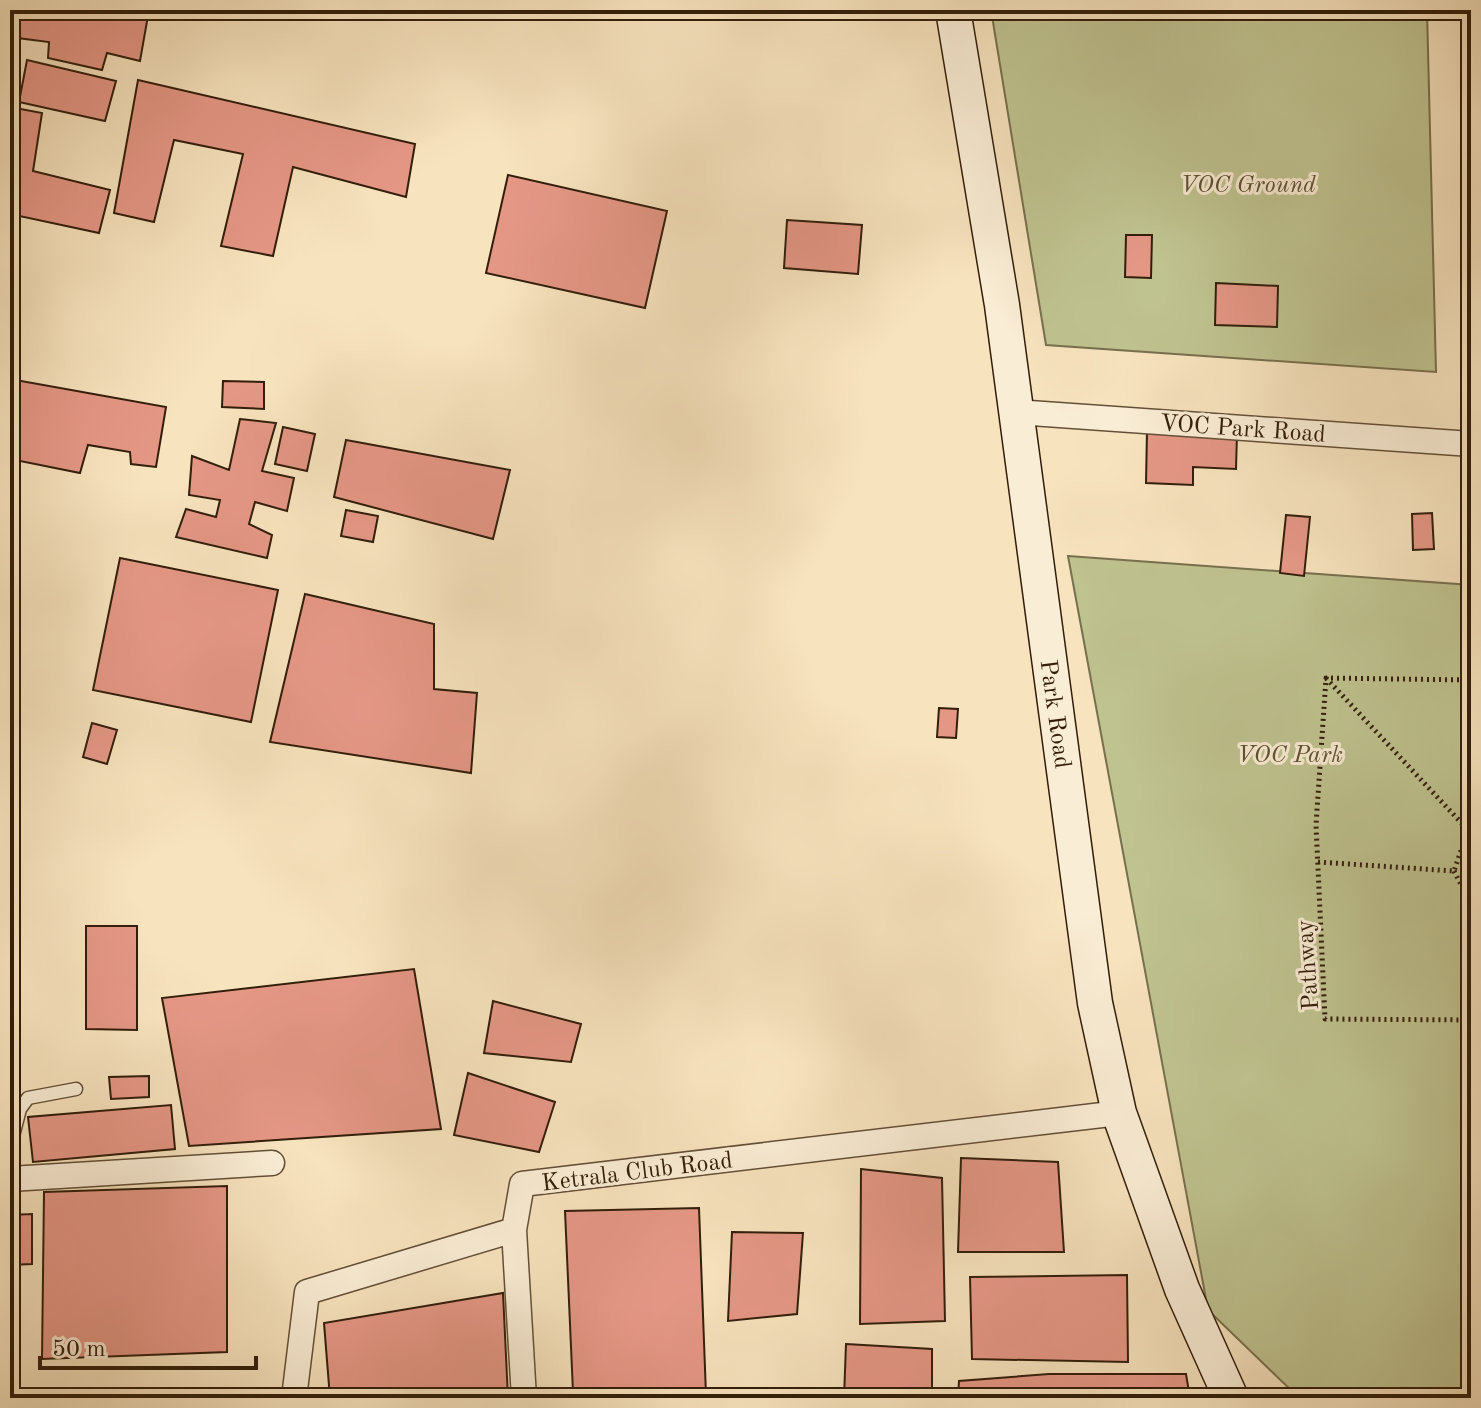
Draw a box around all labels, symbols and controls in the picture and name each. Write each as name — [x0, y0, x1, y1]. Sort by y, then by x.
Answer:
park label: VOC Ground — [1180, 174, 1316, 198]
street label: VOC Park Road — [1159, 412, 1327, 448]
street label: Park Road — [1035, 658, 1074, 770]
park label: VOC Park — [1237, 744, 1343, 768]
street label: Pathway — [1294, 919, 1324, 1011]
street label: Ketrala Club Road — [540, 1149, 734, 1197]
scale bar — [40, 1320, 256, 1370]
text: 50 m — [52, 1338, 106, 1362]

